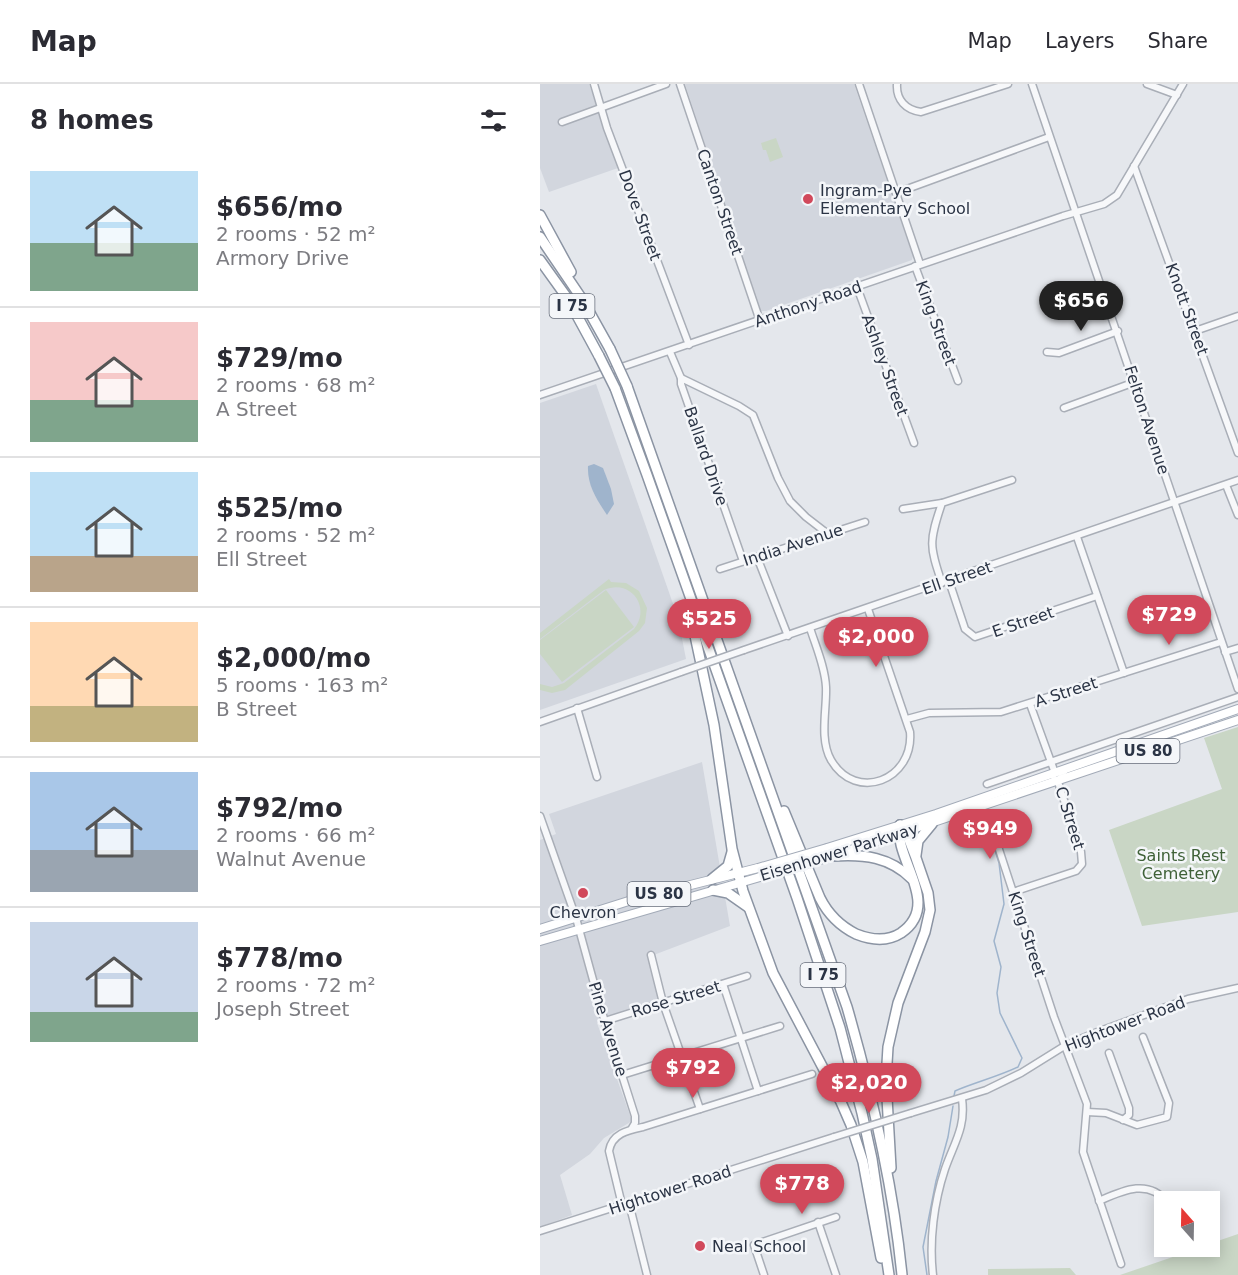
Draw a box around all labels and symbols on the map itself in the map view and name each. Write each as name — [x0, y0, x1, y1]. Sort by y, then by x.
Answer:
street label: Canton Street — [693, 146, 747, 258]
street label: Dove Street — [615, 167, 665, 263]
place label: Ingram-Pye Elementary School — [820, 181, 970, 218]
marker: Ingram-Pye Elementary School — [801, 192, 815, 206]
street label: Knott Street — [1162, 260, 1212, 358]
street label: Anthony Road — [752, 277, 864, 331]
street label: King Street — [912, 278, 960, 368]
pin: $656 — [1045, 281, 1117, 332]
road number: I 75 — [549, 294, 594, 318]
street label: Ashley Street — [858, 312, 912, 418]
street label: Felton Avenue — [1120, 363, 1174, 477]
street label: Ballard Drive — [680, 404, 732, 508]
street label: India Avenue — [741, 520, 845, 570]
street label: Ell Street — [920, 557, 994, 599]
pin: $729 — [1133, 595, 1205, 646]
pin: $525 — [673, 599, 745, 650]
street label: E Street — [990, 603, 1056, 641]
pin: $2,000 — [827, 617, 925, 668]
street label: A Street — [1032, 673, 1100, 711]
road number: US 80 — [1116, 739, 1180, 763]
street label: C Street — [1051, 784, 1089, 852]
pin: $949 — [954, 809, 1026, 860]
street label: Eisenhower Parkway — [758, 819, 920, 885]
park label: Saints Rest Cemetery — [1136, 846, 1226, 883]
road number: US 80 — [628, 882, 690, 906]
marker: Chevron — [576, 886, 590, 900]
street label: King Street — [1004, 889, 1050, 979]
place label: Chevron — [550, 903, 616, 922]
road number: I 75 — [800, 963, 846, 987]
street label: Rose Street — [629, 976, 723, 1022]
street label: Pine Avenue — [585, 979, 631, 1079]
street label: Hightower Road — [1062, 992, 1188, 1056]
pin: $792 — [657, 1048, 729, 1099]
pin: $2,020 — [820, 1063, 918, 1114]
street label: Hightower Road — [606, 1161, 734, 1219]
pin: $778 — [766, 1164, 838, 1215]
north arrow — [1154, 1191, 1220, 1257]
place label: Neal School — [712, 1237, 806, 1256]
marker: Neal School — [693, 1239, 707, 1253]

